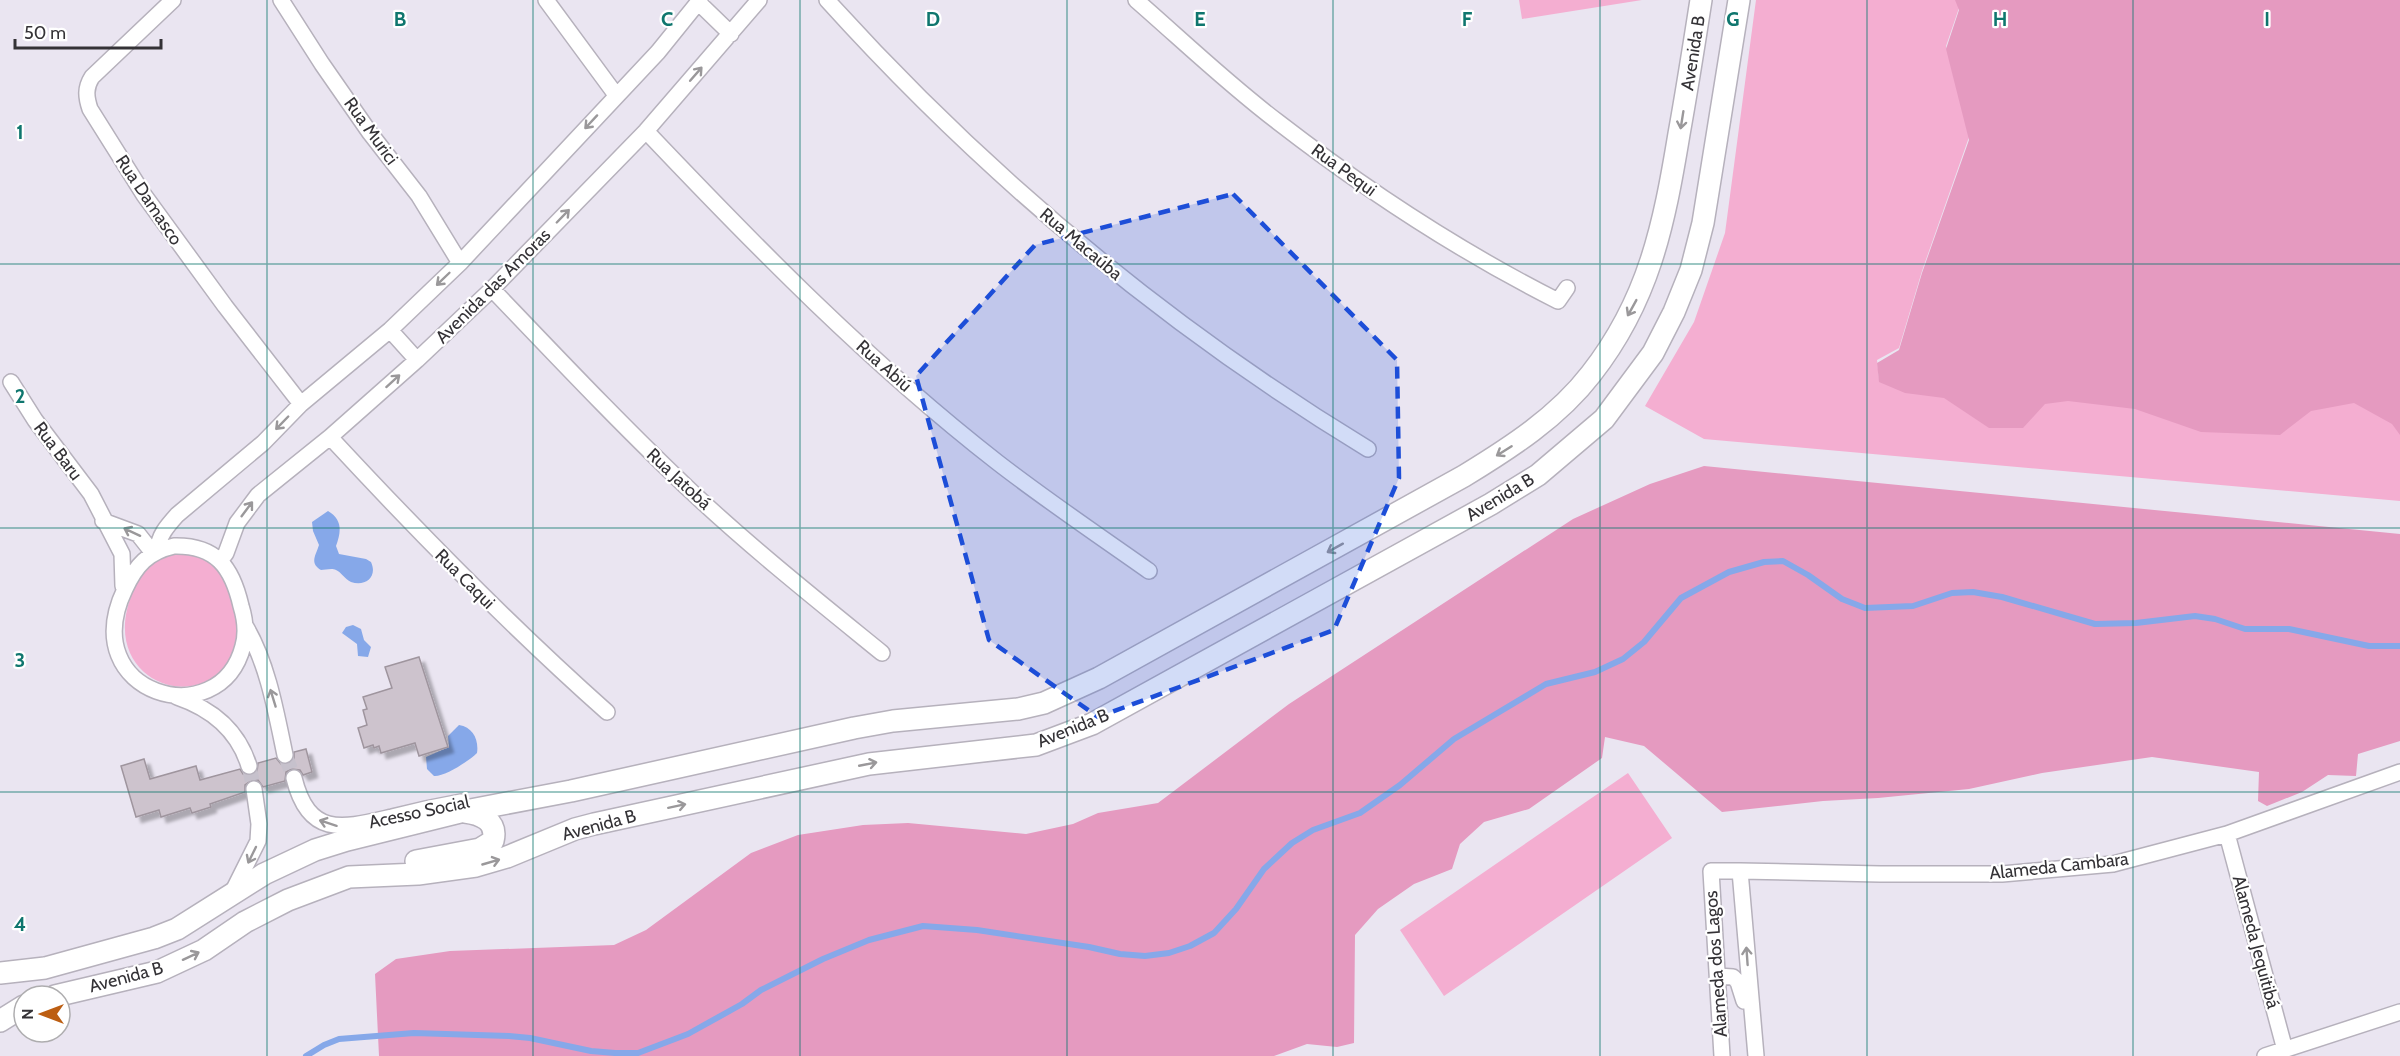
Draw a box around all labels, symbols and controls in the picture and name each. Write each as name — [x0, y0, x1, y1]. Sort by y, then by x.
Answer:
text: B — [394, 7, 406, 31]
text: C — [661, 7, 673, 31]
text: D — [926, 7, 940, 31]
text: E — [1194, 7, 1206, 31]
text: F — [1462, 7, 1473, 31]
text: G — [1726, 7, 1740, 31]
text: H — [1993, 7, 2007, 31]
text: I — [2264, 7, 2270, 31]
scale bar — [15, 12, 160, 50]
street label: Avenida B — [1676, 14, 1710, 92]
text: 50 m — [24, 22, 66, 44]
one-way arrow — [689, 67, 703, 82]
street label: Rua Murici — [339, 93, 403, 169]
one-way arrow — [1676, 110, 1687, 129]
one-way arrow — [585, 114, 599, 129]
text: 1 — [16, 120, 24, 144]
street label: Rua Pequi — [1307, 139, 1381, 201]
street label: Rua Damasco — [111, 151, 187, 249]
street label: Rua Macaúba — [1035, 203, 1127, 285]
one-way arrow — [555, 209, 570, 224]
street label: Avenida das Amoras — [431, 224, 555, 348]
one-way arrow — [436, 272, 451, 286]
one-way arrow — [1626, 298, 1637, 316]
street label: Rua Abiú — [852, 335, 916, 397]
one-way arrow — [385, 375, 401, 388]
text: 2 — [15, 384, 25, 408]
one-way arrow — [275, 416, 290, 431]
street label: Rua Baru — [29, 418, 87, 484]
street label: Rua Jatobá — [642, 444, 716, 515]
one-way arrow — [1496, 446, 1513, 458]
street label: Avenida B — [1462, 468, 1538, 526]
one-way arrow — [240, 502, 253, 518]
one-way arrow — [123, 526, 141, 537]
one-way arrow — [1327, 542, 1344, 554]
street label: Rua Caqui — [430, 544, 500, 614]
text: 3 — [15, 648, 25, 672]
one-way arrow — [267, 689, 278, 708]
street label: Avenida B — [1034, 704, 1112, 752]
one-way arrow — [857, 758, 877, 769]
street label: Acesso Social — [367, 790, 472, 833]
one-way arrow — [667, 800, 686, 811]
street label: Avenida B — [560, 805, 639, 845]
one-way arrow — [319, 816, 338, 827]
one-way arrow — [246, 846, 258, 863]
street label: Alameda Cambara — [1988, 848, 2130, 884]
one-way arrow — [481, 856, 500, 867]
street label: Alameda Jequitibá — [2228, 873, 2284, 1011]
street label: Alameda dos Lagos — [1700, 890, 1732, 1038]
text: 4 — [14, 912, 26, 936]
one-way arrow — [1741, 947, 1752, 966]
one-way arrow — [181, 950, 199, 961]
street label: Avenida B — [87, 957, 166, 997]
north arrow — [12, 984, 72, 1044]
text: N — [18, 1008, 37, 1020]

